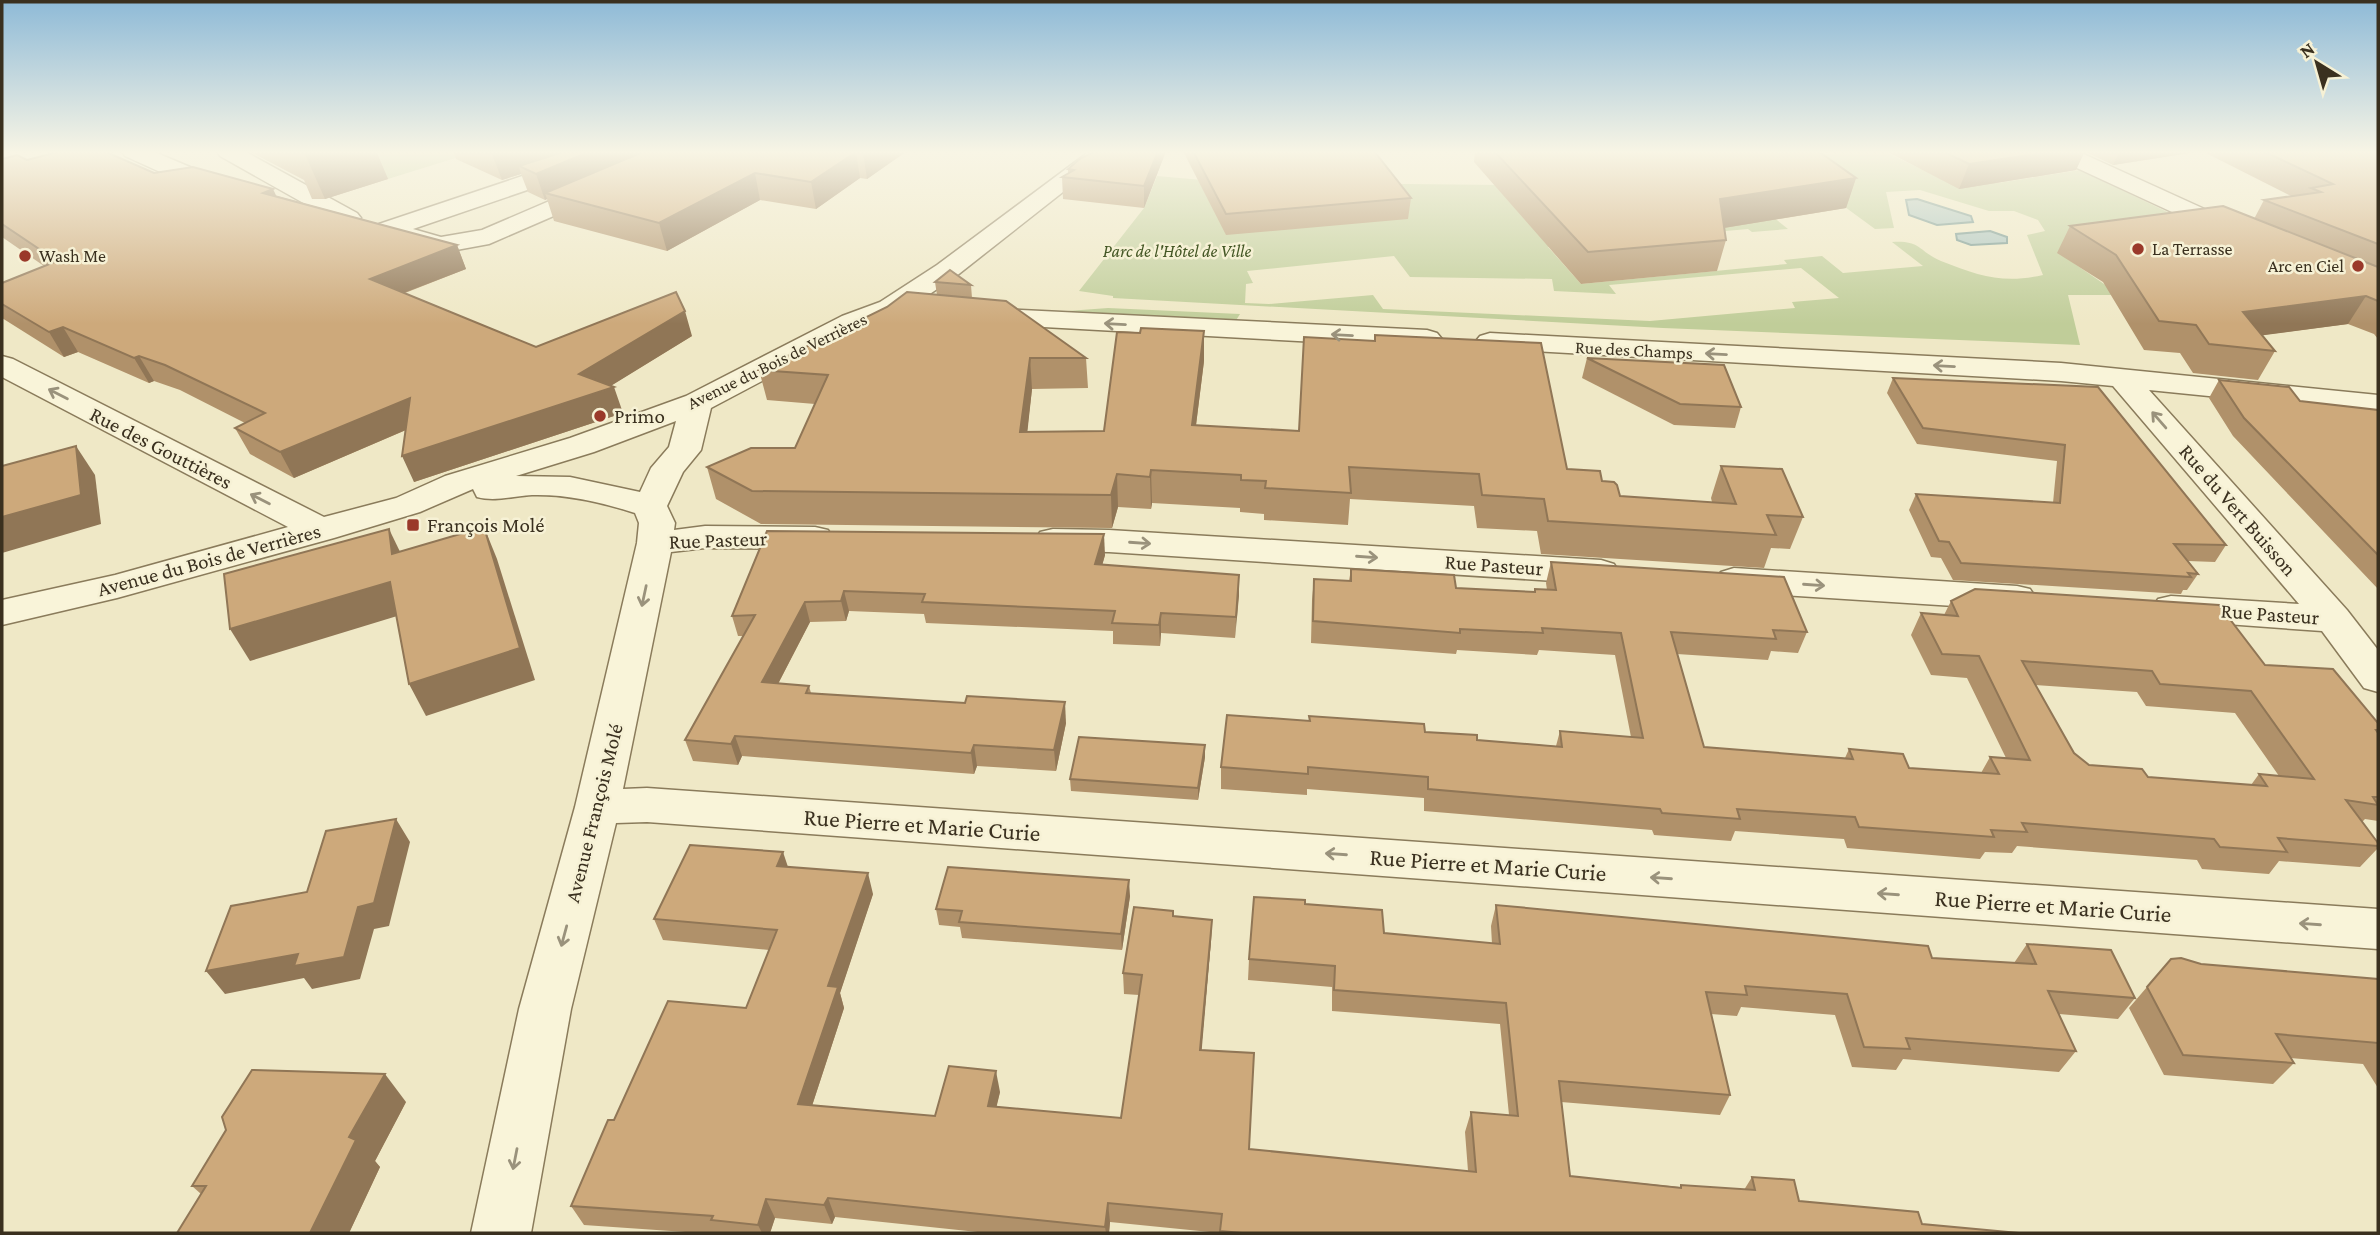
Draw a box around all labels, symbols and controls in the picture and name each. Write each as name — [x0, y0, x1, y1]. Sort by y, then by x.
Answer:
north arrow — [2282, 28, 2352, 98]
text: N — [2296, 38, 2319, 62]
place label: La Terrasse — [2152, 239, 2233, 259]
park label: Parc de l'Hôtel de Ville — [1103, 241, 1251, 261]
marker: La Terrasse — [2130, 241, 2146, 257]
place label: Wash Me — [39, 246, 106, 266]
marker: Wash Me — [17, 248, 33, 264]
place label: Arc en Ciel — [2268, 256, 2344, 276]
marker: Arc en Ciel — [2350, 258, 2366, 274]
street label: Avenue du Bois de Verrières — [684, 309, 870, 413]
one-way arrow — [1104, 318, 1127, 331]
one-way arrow — [1331, 328, 1354, 341]
street label: Rue des Champs — [1575, 337, 1693, 363]
one-way arrow — [1705, 347, 1728, 360]
one-way arrow — [1932, 359, 1955, 372]
one-way arrow — [48, 387, 69, 401]
street label: Rue des Gouttières — [86, 402, 236, 494]
place label: Primo — [614, 404, 665, 428]
marker: Primo — [592, 408, 608, 424]
one-way arrow — [2151, 412, 2167, 430]
street label: Rue du Vert Buisson — [2174, 439, 2302, 581]
one-way arrow — [250, 492, 271, 506]
place label: François Molé — [427, 513, 545, 537]
marker: François Molé — [405, 517, 421, 533]
street label: Avenue du Bois de Verrières — [95, 519, 323, 601]
street label: Rue Pasteur — [668, 526, 768, 554]
one-way arrow — [1128, 537, 1150, 550]
street label: Rue Pasteur — [1444, 550, 1545, 580]
one-way arrow — [1355, 551, 1377, 564]
one-way arrow — [1802, 579, 1825, 592]
one-way arrow — [636, 584, 650, 607]
street label: Rue Pasteur — [2220, 599, 2321, 629]
street label: Avenue François Molé — [560, 721, 628, 905]
street label: Rue Pierre et Marie Curie — [803, 803, 1041, 846]
street label: Rue Pierre et Marie Curie — [1369, 843, 1607, 886]
one-way arrow — [1325, 847, 1348, 860]
one-way arrow — [1650, 871, 1673, 884]
street label: Rue Pierre et Marie Curie — [1934, 884, 2172, 927]
one-way arrow — [1877, 887, 1900, 900]
one-way arrow — [2299, 917, 2322, 930]
one-way arrow — [556, 925, 569, 947]
one-way arrow — [508, 1147, 522, 1170]

